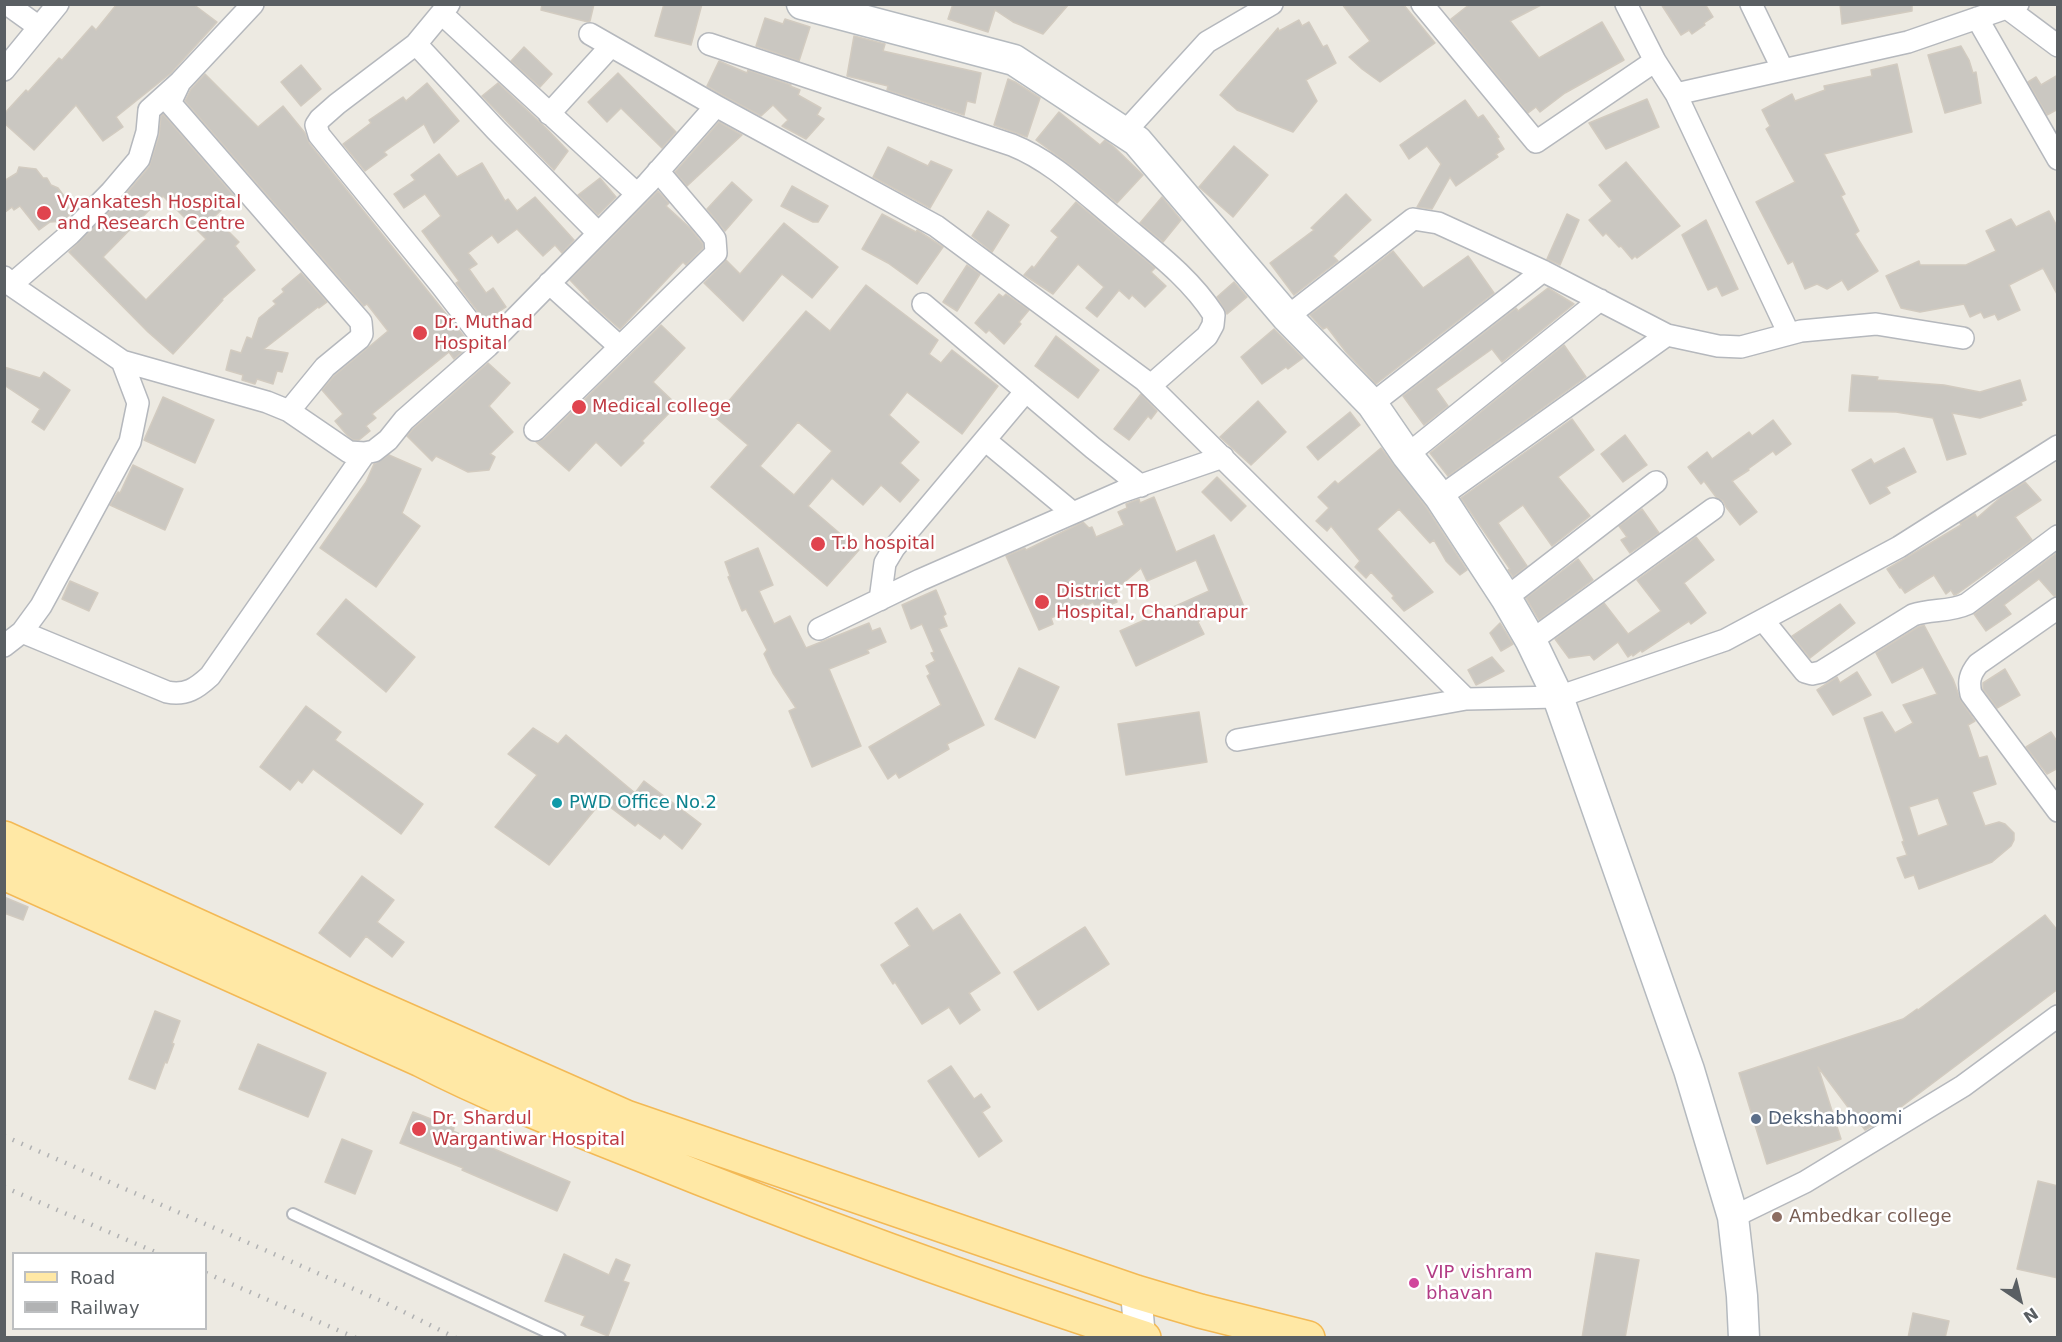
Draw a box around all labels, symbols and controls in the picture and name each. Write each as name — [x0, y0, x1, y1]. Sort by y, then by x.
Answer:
place label: Vyankatesh Hospital and Research Centre — [57, 192, 245, 234]
marker: Vyankatesh Hospital and Research Centre — [35, 204, 53, 222]
place label: Dr. Muthad Hospital — [434, 312, 533, 354]
marker: Dr. Muthad Hospital — [411, 324, 429, 342]
place label: Medical college — [592, 396, 731, 418]
marker: Medical college — [570, 398, 588, 416]
place label: T.b hospital — [832, 533, 935, 555]
marker: T.b hospital — [809, 535, 827, 553]
place label: District TB Hospital, Chandrapur — [1056, 581, 1247, 624]
marker: District TB Hospital, Chandrapur — [1033, 593, 1051, 611]
place label: PWD Office No.2 — [569, 792, 717, 814]
marker: PWD Office No.2 — [550, 796, 564, 810]
place label: Dr. Shardul Wargantiwar Hospital — [432, 1108, 625, 1150]
place label: Dekshabhoomi — [1768, 1108, 1903, 1130]
marker: Dekshabhoomi — [1749, 1112, 1763, 1126]
marker: Dr. Shardul Wargantiwar Hospital — [410, 1120, 428, 1138]
place label: Ambedkar college — [1789, 1206, 1952, 1228]
marker: Ambedkar college — [1770, 1210, 1784, 1224]
legend — [12, 1252, 207, 1330]
place label: VIP vishram bhavan — [1426, 1262, 1533, 1304]
text: Road — [70, 1267, 115, 1288]
north arrow — [1990, 1270, 2050, 1330]
marker: VIP vishram bhavan — [1407, 1276, 1421, 1290]
text: Railway — [70, 1297, 140, 1318]
text: N — [2020, 1304, 2042, 1327]

